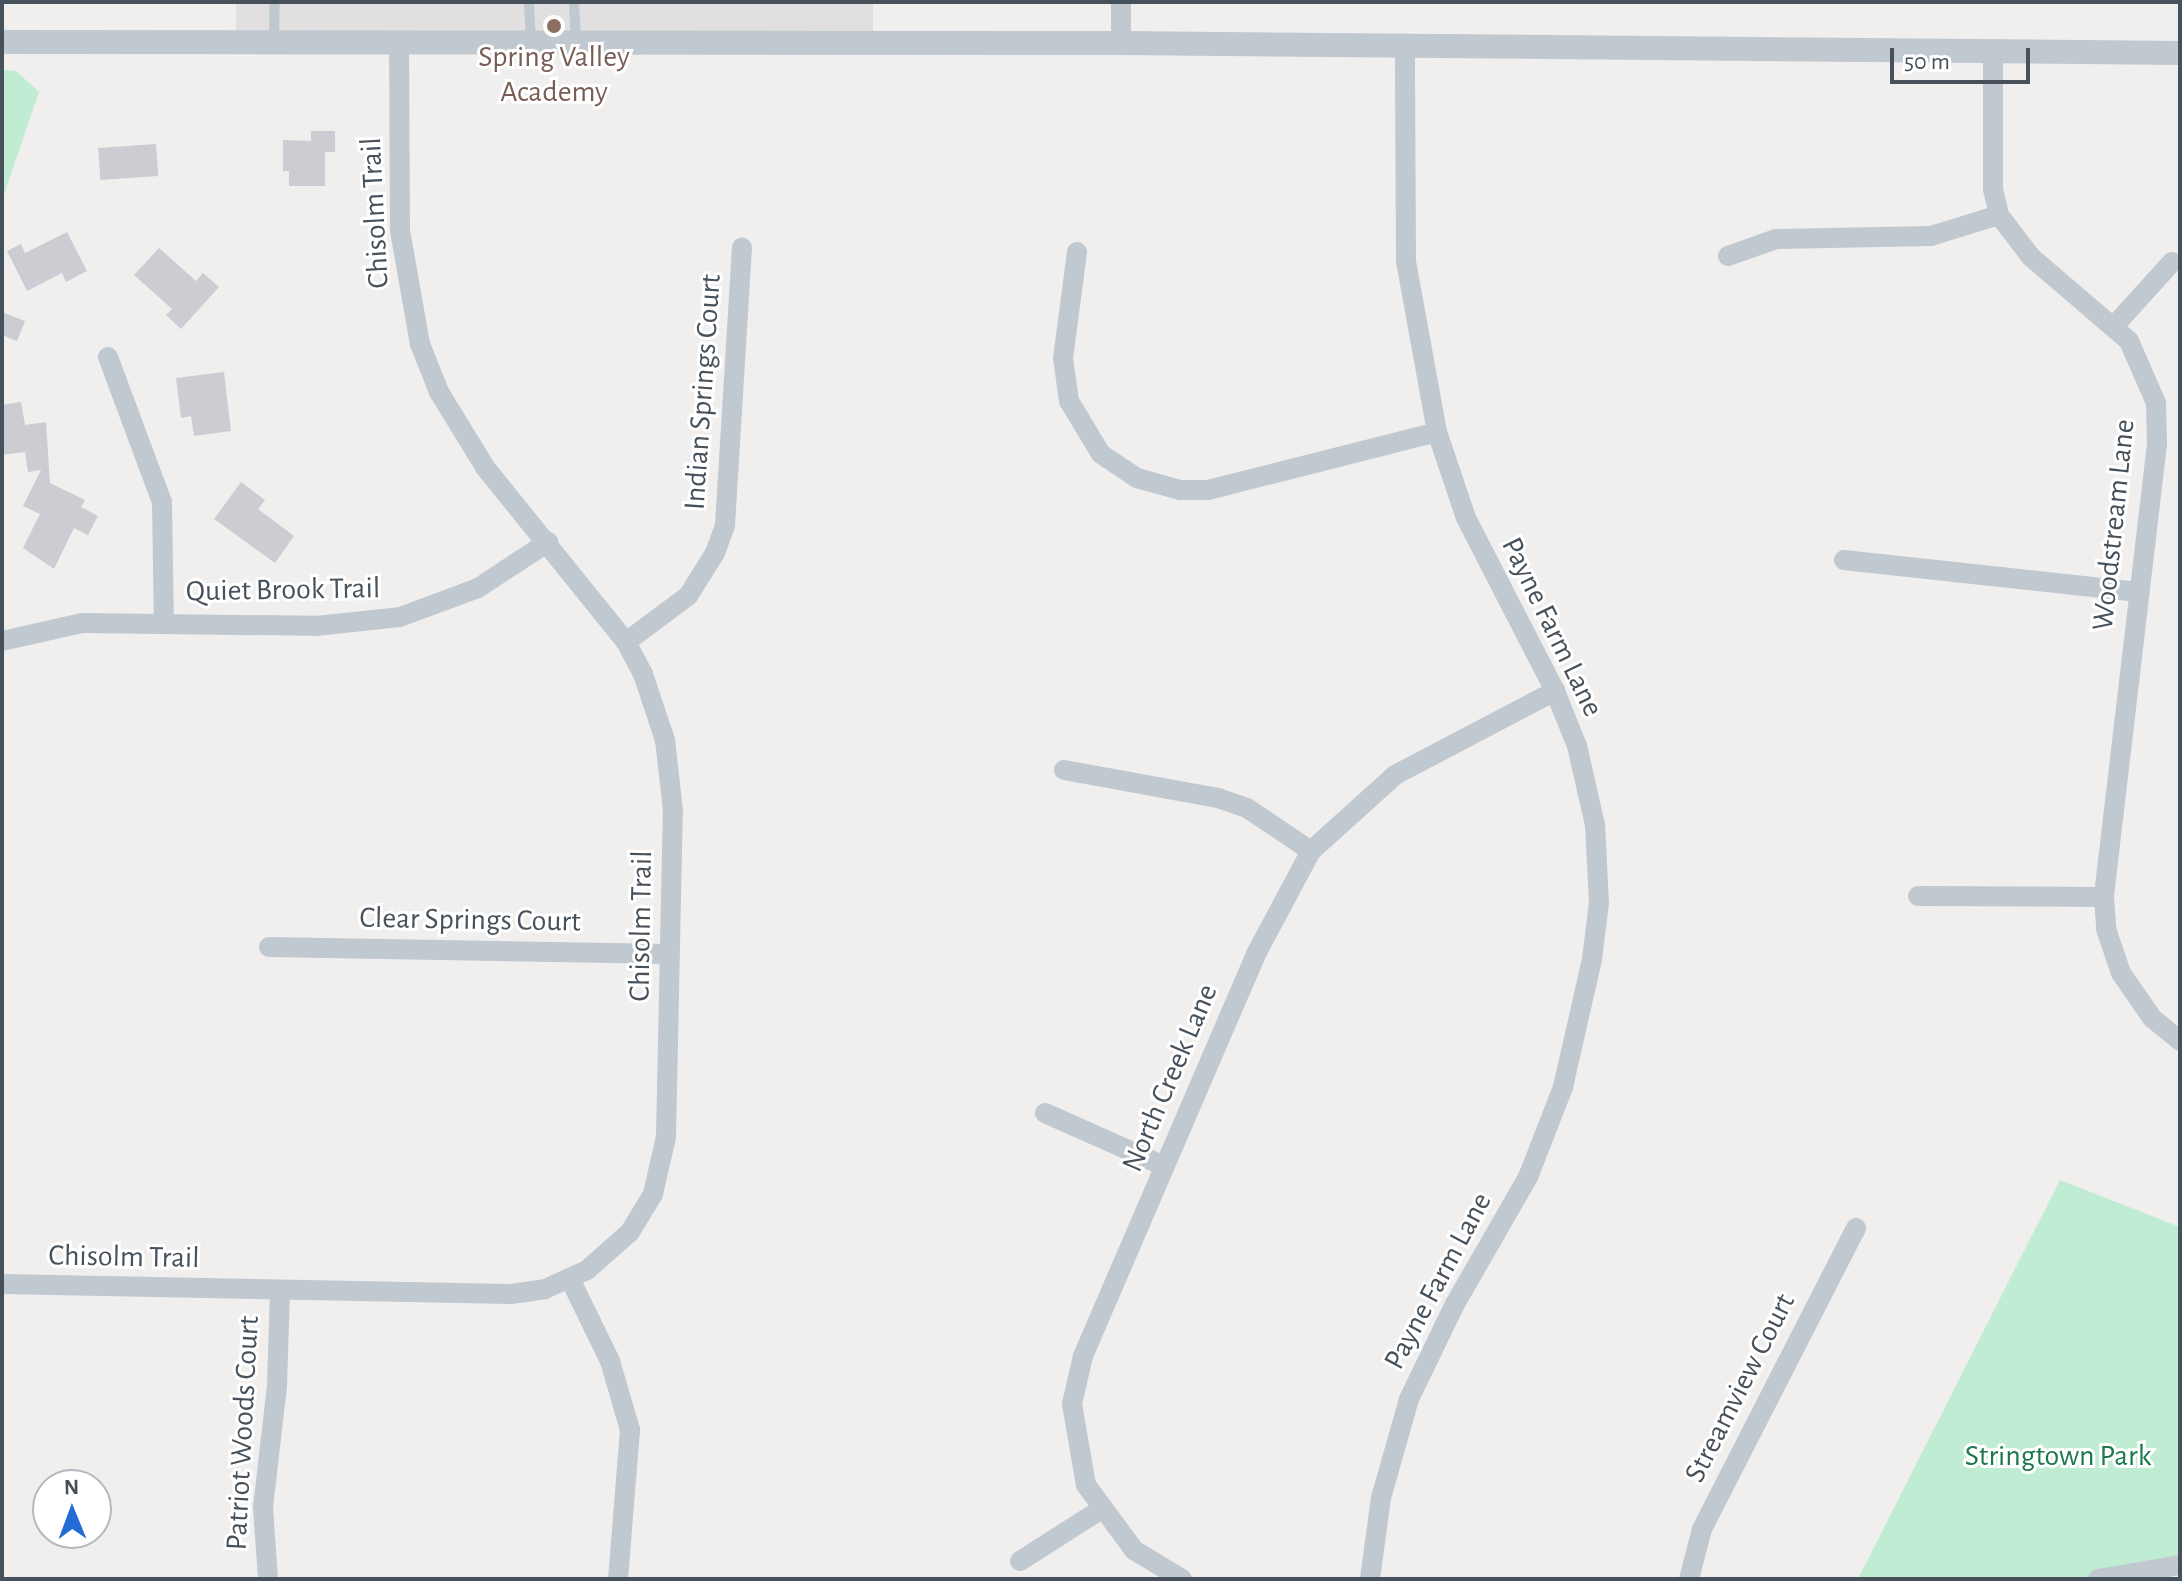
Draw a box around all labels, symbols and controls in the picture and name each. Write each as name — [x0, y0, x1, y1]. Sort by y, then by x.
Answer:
marker: Spring Valley Academy — [545, 17, 563, 35]
scale bar — [1894, 32, 2034, 82]
place label: Spring Valley Academy — [478, 39, 630, 110]
text: 50 m — [1904, 50, 1950, 74]
street label: Chisolm Trail — [353, 136, 397, 290]
street label: Indian Springs Court — [677, 273, 729, 511]
street label: Woodstream Lane — [2085, 417, 2143, 633]
street label: Payne Farm Lane — [1493, 531, 1611, 723]
street label: Quiet Brook Trail — [186, 570, 380, 610]
street label: Chisolm Trail — [622, 850, 660, 1002]
street label: Clear Springs Court — [359, 900, 581, 940]
street label: North Creek Lane — [1114, 979, 1226, 1177]
street label: Payne Farm Lane — [1376, 1186, 1500, 1376]
street label: Chisolm Trail — [48, 1238, 200, 1276]
street label: Streamview Court — [1677, 1288, 1803, 1488]
street label: Patriot Woods Court — [219, 1315, 267, 1551]
park label: Stringtown Park — [1965, 1438, 2151, 1474]
north arrow — [32, 1469, 112, 1549]
text: N — [64, 1476, 79, 1498]

